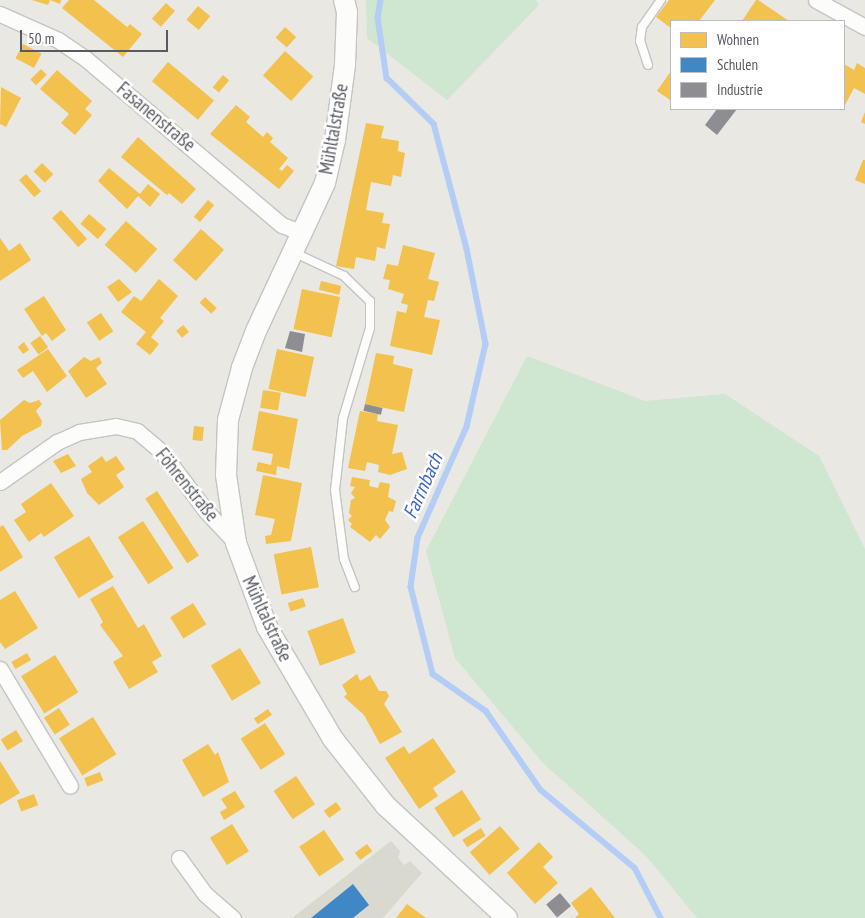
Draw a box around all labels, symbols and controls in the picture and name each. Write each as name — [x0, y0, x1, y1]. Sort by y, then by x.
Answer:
scale bar — [22, 20, 170, 52]
legend — [670, 20, 845, 110]
text: 50 m — [28, 29, 54, 48]
text: Wohnen — [717, 30, 759, 49]
text: Schulen — [717, 55, 758, 74]
street label: Fasanenstraße — [112, 78, 200, 156]
text: Industrie — [717, 80, 763, 99]
street label: Mühltalstraße — [315, 82, 353, 176]
street label: Föhrenstraße — [151, 444, 223, 526]
water label: Farrnbach — [398, 450, 448, 522]
street label: Mühltalstraße — [237, 573, 297, 665]

